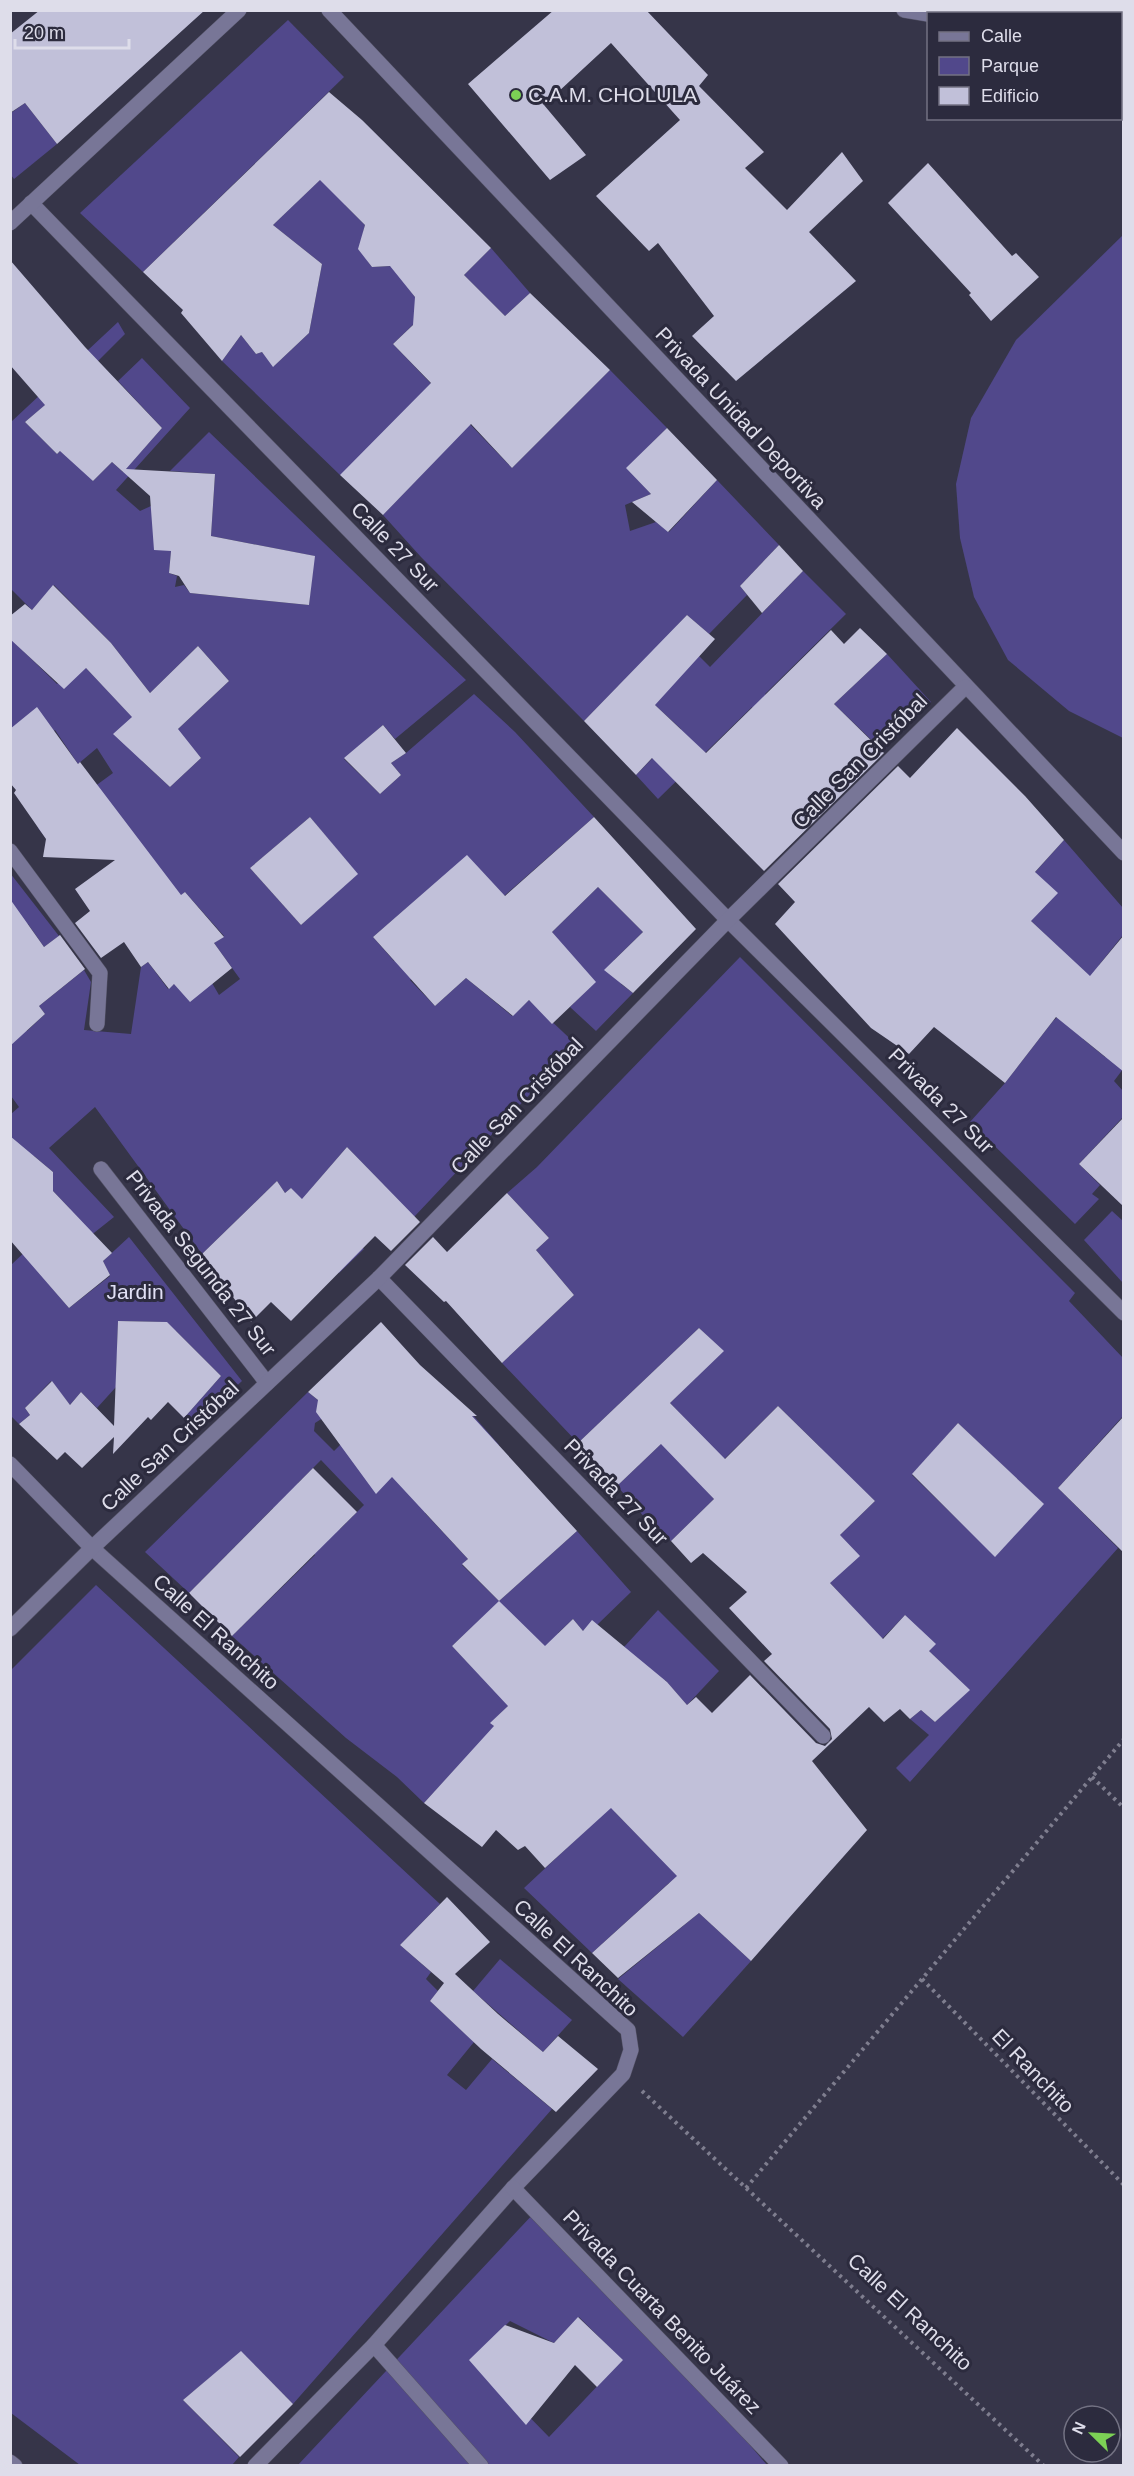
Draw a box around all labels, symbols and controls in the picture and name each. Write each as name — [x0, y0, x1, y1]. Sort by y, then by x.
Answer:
scale bar — [15, 12, 129, 50]
legend — [927, 12, 1122, 120]
text: 20 m — [24, 23, 64, 43]
text: Calle — [981, 26, 1022, 46]
text: Parque — [981, 56, 1039, 76]
place label: C.A.M. CHOLULA — [528, 83, 697, 106]
text: Edificio — [981, 86, 1039, 106]
marker: C.A.M. CHOLULA — [509, 88, 523, 102]
street label: Privada Unidad Deportiva — [651, 322, 832, 513]
street label: Calle 27 Sur — [347, 497, 444, 596]
street label: Calle San Cristóbal — [788, 689, 931, 832]
street label: Calle San Cristóbal — [446, 1033, 587, 1178]
street label: Privada 27 Sur — [884, 1043, 999, 1158]
street label: Privada Segunda 27 Sur — [122, 1165, 281, 1360]
park label: Jardin — [106, 1280, 164, 1303]
street label: Calle San Cristóbal — [96, 1376, 243, 1515]
street label: Privada 27 Sur — [560, 1434, 673, 1550]
street label: Calle El Ranchito — [149, 1569, 284, 1694]
street label: Calle El Ranchito — [510, 1894, 643, 2021]
street label: El Ranchito — [988, 2024, 1079, 2117]
street label: Privada Cuarta Benito Juárez — [559, 2205, 766, 2418]
street label: Calle El Ranchito — [844, 2248, 977, 2375]
north arrow — [1062, 2404, 1122, 2464]
text: N — [1069, 2419, 1089, 2437]

